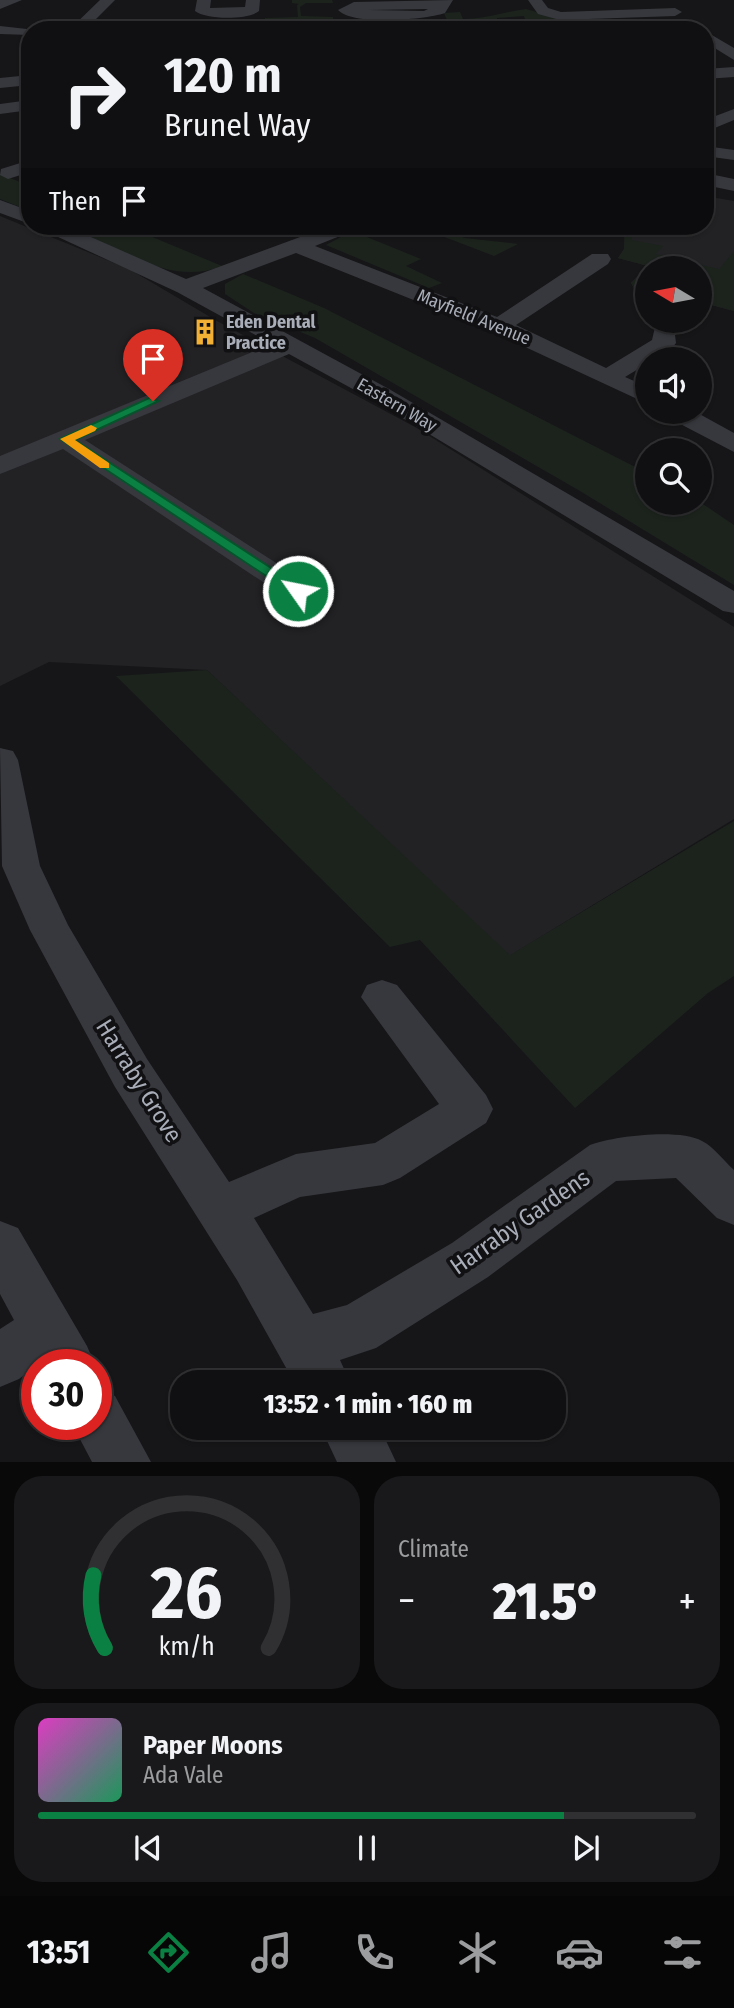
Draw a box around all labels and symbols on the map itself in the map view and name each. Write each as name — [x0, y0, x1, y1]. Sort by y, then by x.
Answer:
north arrow — [635, 256, 712, 332]
street label: Mayfield Avenue — [414, 284, 534, 350]
place label: Eden Dental Practice — [226, 311, 315, 354]
building icon: Eden Dental Practice — [190, 317, 220, 347]
pin — [123, 329, 183, 401]
street label: Eastern Way — [353, 373, 441, 437]
position arrow — [261, 554, 335, 628]
street label: Harraby Grove — [90, 1014, 188, 1148]
street label: Harraby Gardens — [445, 1164, 595, 1280]
speed limit sign: 30 — [21, 1349, 112, 1440]

